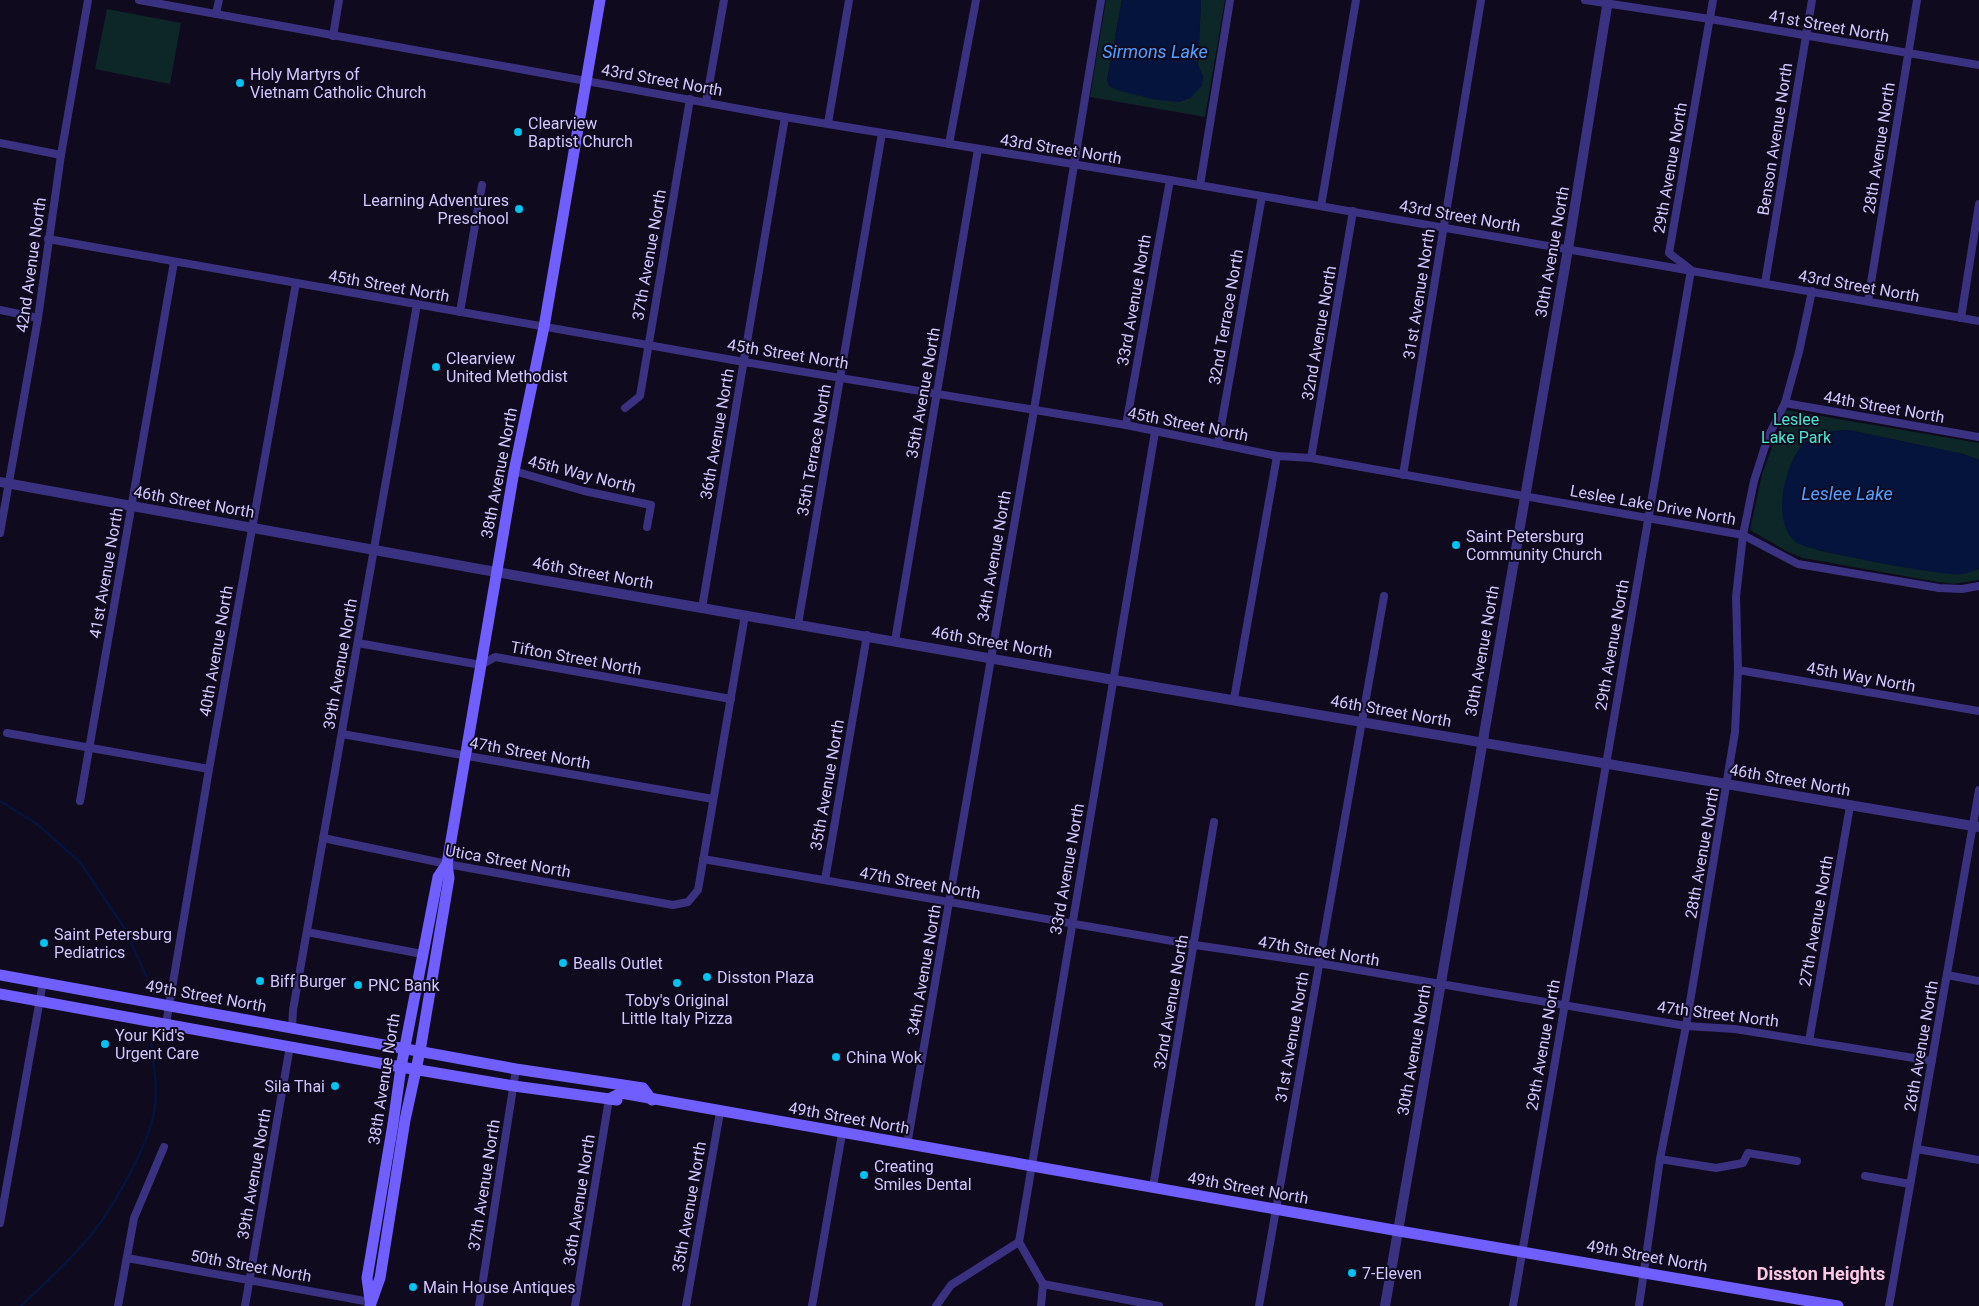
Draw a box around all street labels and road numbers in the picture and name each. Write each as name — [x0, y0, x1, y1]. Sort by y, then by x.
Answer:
street label: 41st Street North — [1767, 6, 1891, 46]
street label: 43rd Street North — [600, 60, 724, 100]
street label: Benson Avenue North — [1754, 61, 1796, 217]
street label: 28th Avenue North — [1859, 81, 1899, 215]
street label: 29th Avenue North — [1649, 101, 1691, 235]
street label: 43rd Street North — [999, 130, 1123, 168]
street label: 30th Avenue North — [1531, 185, 1573, 319]
street label: 37th Avenue North — [628, 188, 670, 322]
street label: 42nd Avenue North — [12, 196, 50, 334]
street label: 43rd Street North — [1398, 196, 1522, 236]
street label: 31st Avenue North — [1399, 227, 1439, 361]
street label: 33rd Avenue North — [1113, 233, 1155, 367]
street label: 32nd Terrace North — [1205, 248, 1247, 386]
street label: 32nd Avenue North — [1298, 264, 1340, 402]
street label: 45th Street North — [327, 266, 451, 306]
street label: 43rd Street North — [1797, 266, 1921, 306]
street label: 35th Avenue North — [902, 326, 944, 460]
street label: 45th Street North — [726, 335, 850, 373]
street label: 36th Avenue North — [696, 367, 738, 501]
street label: 35th Terrace North — [793, 383, 835, 517]
street label: 44th Street North — [1822, 387, 1946, 427]
street label: 45th Street North — [1126, 403, 1250, 445]
street label: 38th Avenue North — [477, 406, 521, 540]
street label: 45th Way North — [526, 451, 638, 497]
street label: Leslee Lake Drive North — [1569, 481, 1737, 529]
street label: 46th Street North — [132, 482, 256, 522]
street label: 34th Avenue North — [973, 489, 1015, 623]
street label: 41st Avenue North — [85, 506, 127, 640]
street label: 46th Street North — [531, 553, 655, 593]
street label: 29th Avenue North — [1591, 578, 1633, 712]
street label: 40th Avenue North — [195, 584, 237, 718]
street label: 30th Avenue North — [1461, 584, 1503, 718]
street label: 39th Avenue North — [319, 597, 361, 731]
street label: 46th Street North — [930, 622, 1054, 662]
street label: Tifton Street North — [509, 637, 643, 679]
street label: 45th Way North — [1805, 658, 1917, 696]
street label: 46th Street North — [1329, 691, 1453, 731]
street label: 35th Avenue North — [806, 718, 848, 852]
street label: 47th Street North — [468, 733, 592, 773]
street label: 46th Street North — [1728, 760, 1852, 800]
street label: 28th Avenue North — [1681, 786, 1723, 920]
street label: 33rd Avenue North — [1046, 802, 1088, 936]
street label: Utica Street North — [444, 841, 572, 881]
street label: 27th Avenue North — [1795, 854, 1837, 988]
street label: 47th Street North — [858, 863, 982, 903]
street label: 34th Avenue North — [903, 903, 945, 1037]
street label: 47th Street North — [1257, 932, 1381, 970]
street label: 32nd Avenue North — [1150, 933, 1192, 1071]
street label: 31st Avenue North — [1271, 970, 1313, 1104]
street label: 49th Street North — [144, 976, 268, 1016]
street label: 29th Avenue North — [1522, 978, 1564, 1112]
street label: 26th Avenue North — [1900, 979, 1942, 1113]
street label: 30th Avenue North — [1393, 983, 1435, 1117]
street label: 47th Street North — [1656, 997, 1780, 1031]
street label: 38th Avenue North — [364, 1012, 404, 1146]
street label: 49th Street North — [787, 1098, 911, 1138]
street label: 39th Avenue North — [233, 1107, 275, 1241]
street label: 37th Avenue North — [464, 1118, 504, 1252]
street label: 36th Avenue North — [559, 1133, 599, 1267]
street label: 35th Avenue North — [668, 1140, 710, 1274]
street label: 49th Street North — [1186, 1168, 1310, 1208]
street label: 49th Street North — [1585, 1236, 1709, 1276]
street label: 50th Street North — [189, 1246, 313, 1286]

